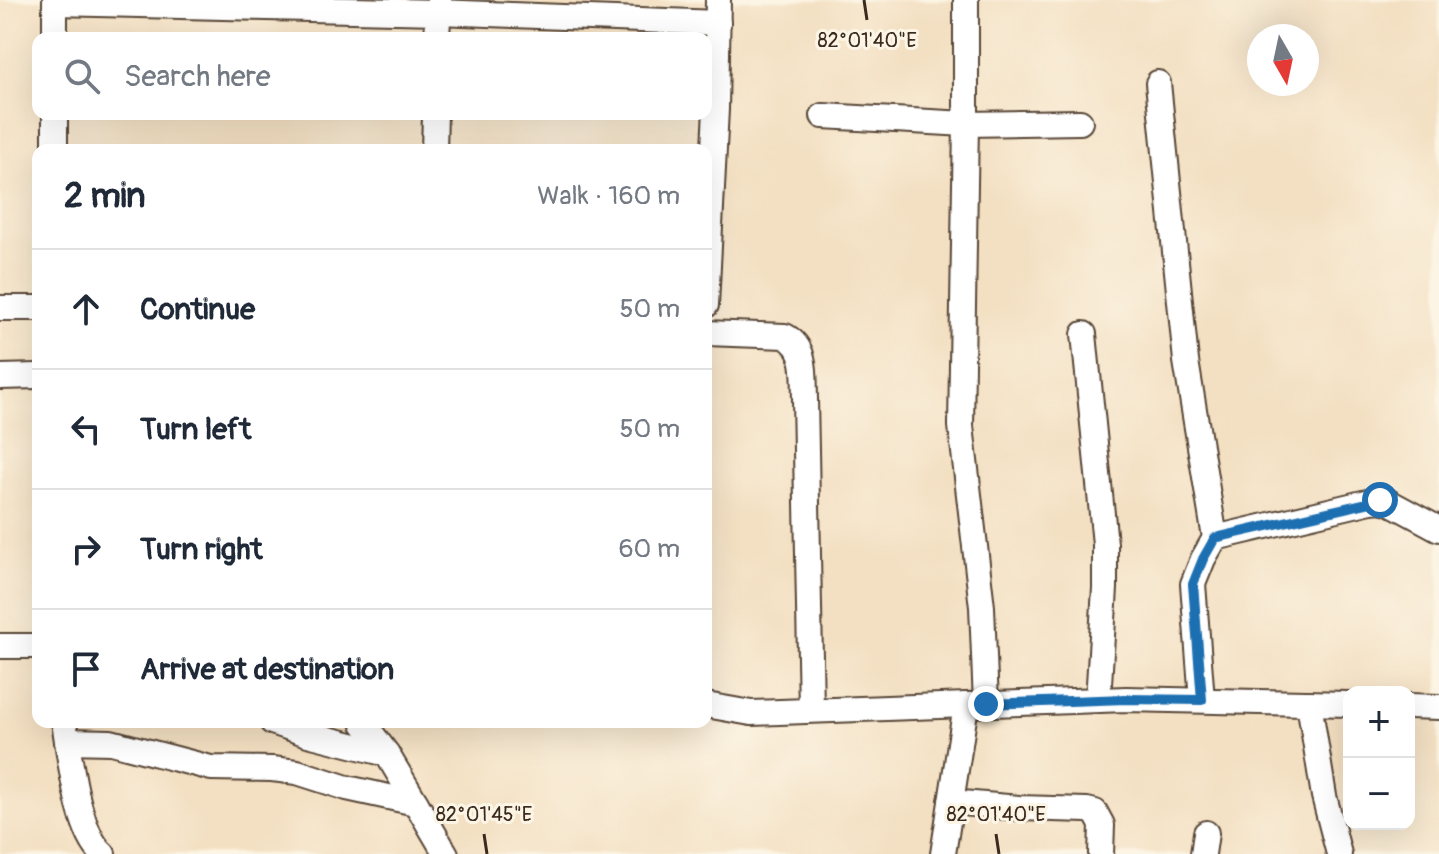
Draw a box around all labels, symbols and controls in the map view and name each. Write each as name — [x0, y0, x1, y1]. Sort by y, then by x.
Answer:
north arrow — [1247, 24, 1319, 96]
text: 82°01'40"E — [817, 28, 917, 53]
search box — [32, 32, 712, 120]
icon: search — [60, 54, 104, 98]
text: Search here — [124, 58, 271, 95]
text: 2 min — [64, 175, 146, 218]
text: Walk · 160 m — [537, 180, 680, 212]
icon: ahead — [64, 287, 108, 331]
text: Continue — [140, 291, 255, 328]
text: 50 m — [619, 293, 680, 325]
icon: left — [64, 407, 108, 451]
text: Turn left — [140, 411, 251, 448]
text: 50 m — [619, 413, 680, 445]
route start — [1362, 482, 1398, 518]
icon: right — [64, 527, 108, 571]
text: Turn right — [140, 531, 263, 568]
text: 60 m — [618, 533, 680, 565]
icon: arrive — [64, 647, 108, 691]
text: Arrive at destination — [140, 651, 394, 688]
route end — [968, 686, 1004, 722]
map controls — [1343, 686, 1415, 830]
button: + — [1343, 686, 1415, 758]
button: − — [1343, 758, 1415, 830]
text: 82°01'45"E — [436, 802, 532, 827]
text: 82°01'40"E — [946, 802, 1046, 827]

